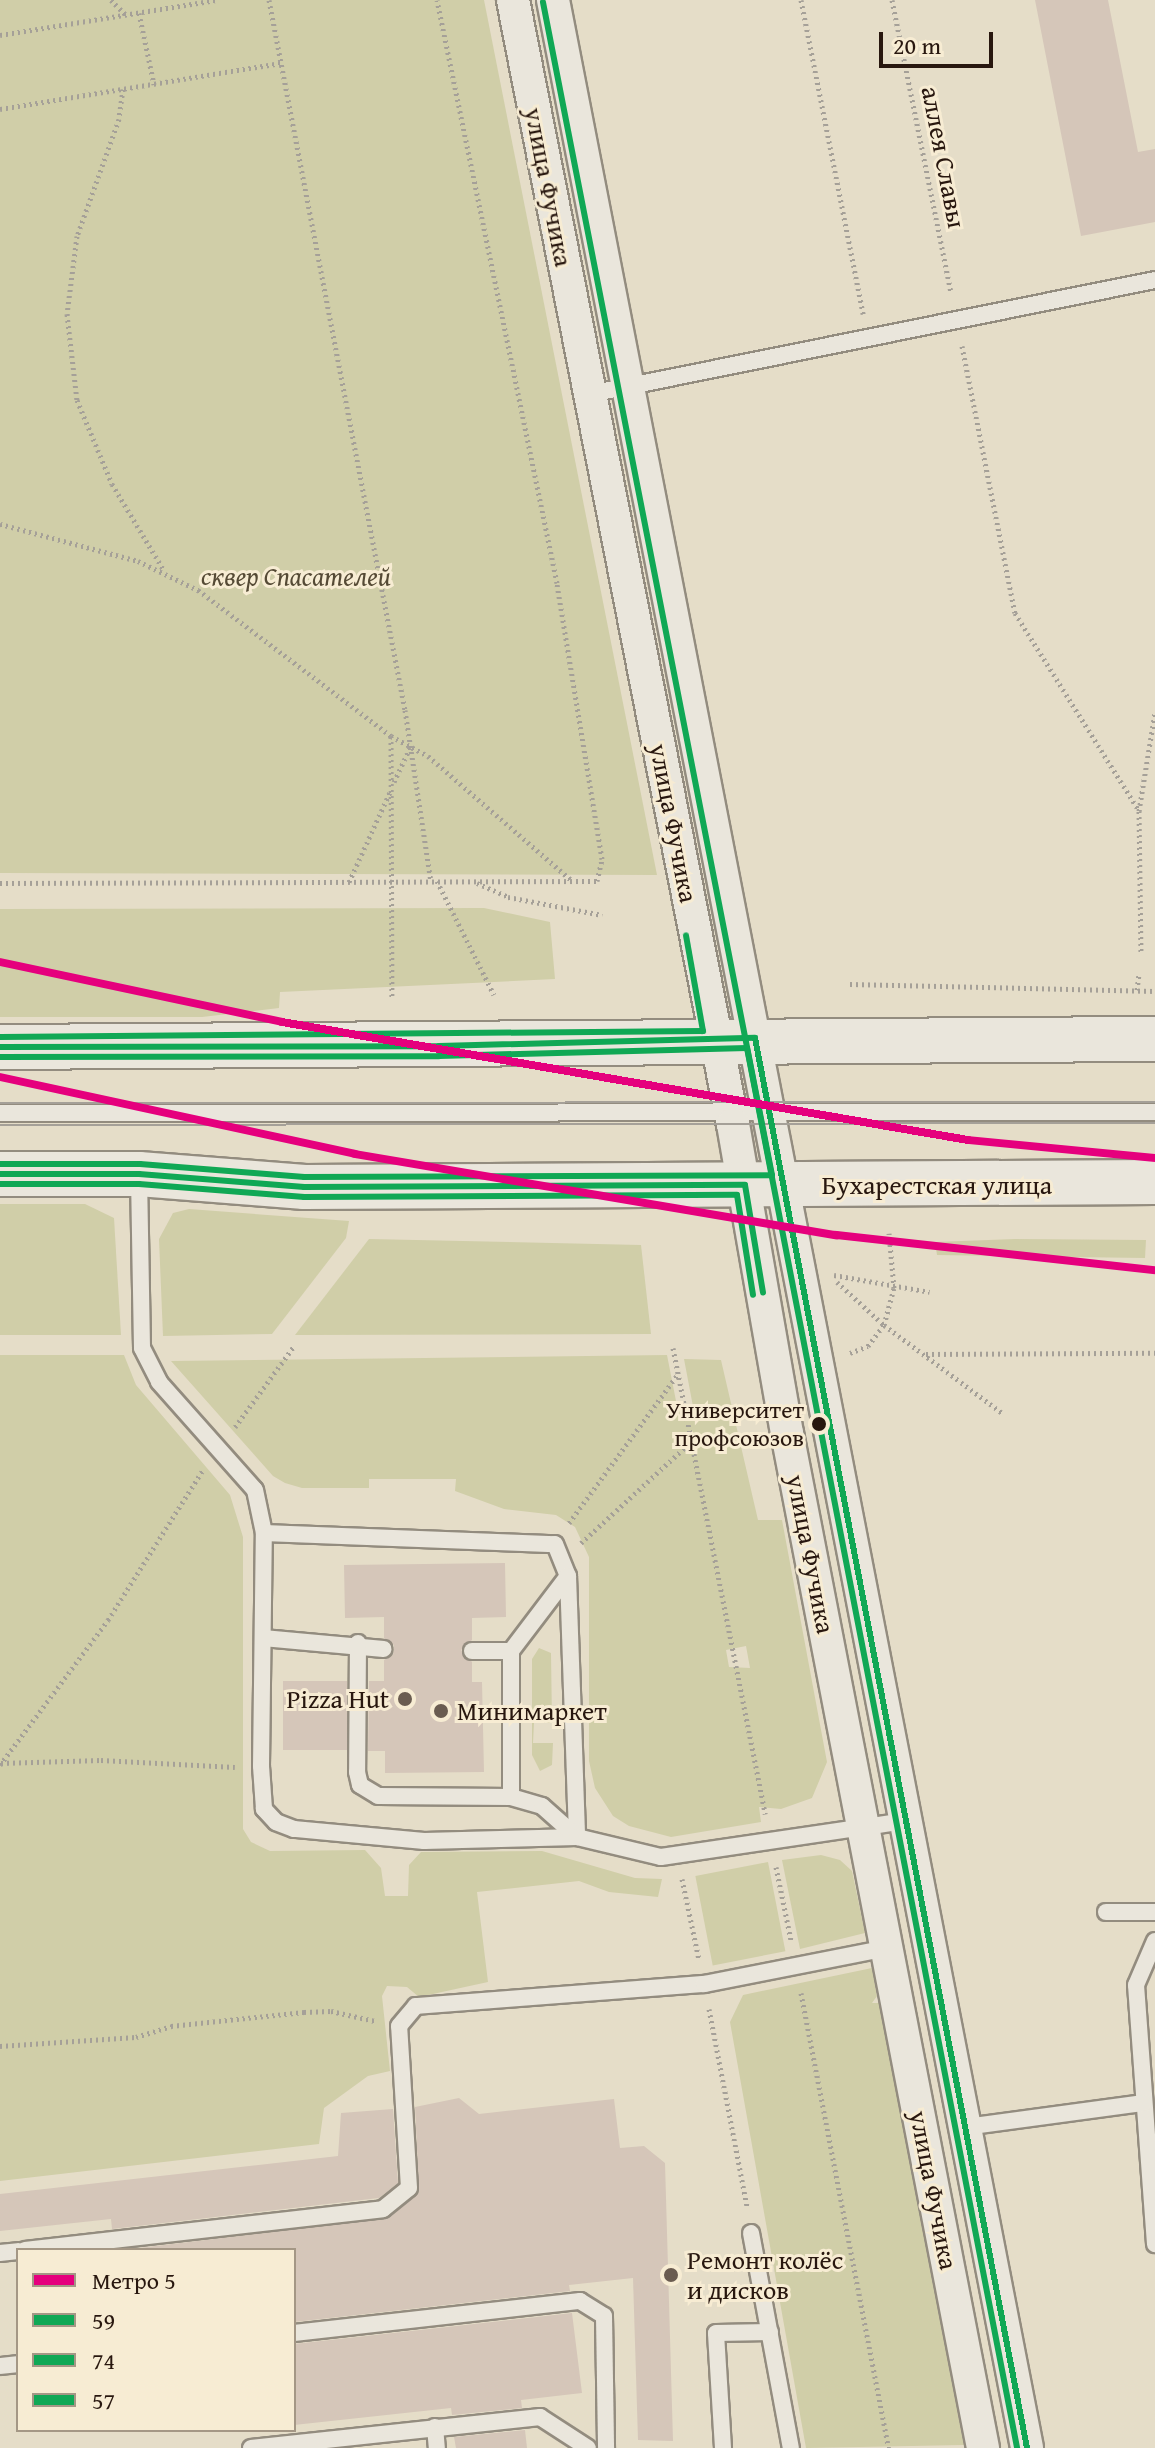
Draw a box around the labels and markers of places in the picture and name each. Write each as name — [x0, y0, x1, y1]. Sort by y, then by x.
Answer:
place label: Университет профсоюзов — [666, 1396, 804, 1452]
marker: Университет профсоюзов — [811, 1416, 827, 1432]
place label: Pizza Hut — [286, 1683, 389, 1715]
marker: Pizza Hut — [396, 1690, 414, 1708]
place label: Минимаркет — [457, 1695, 607, 1727]
marker: Минимаркет — [432, 1702, 450, 1720]
place label: Ремонт колёс и дисков — [687, 2244, 843, 2306]
marker: Ремонт колёс и дисков — [662, 2266, 680, 2284]

